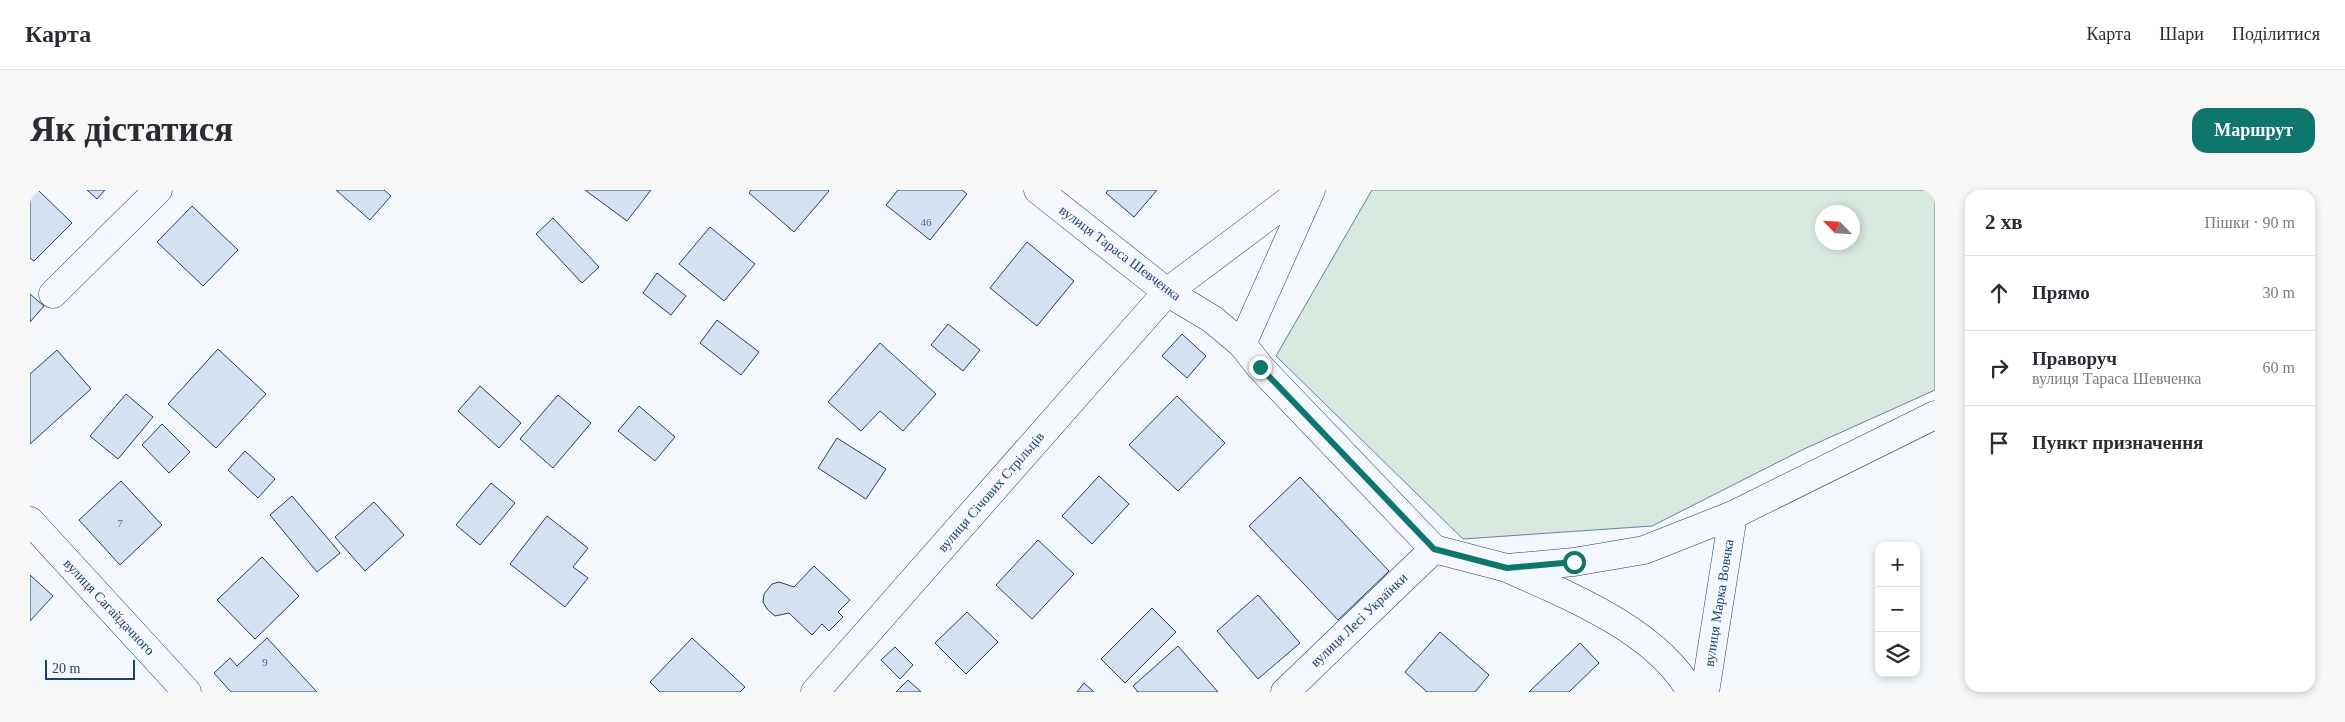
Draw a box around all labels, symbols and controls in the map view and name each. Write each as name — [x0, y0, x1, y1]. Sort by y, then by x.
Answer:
text: Карта — [25, 21, 91, 47]
text: Карта — [2087, 24, 2131, 44]
text: Шари — [2159, 24, 2204, 44]
text: Поділитися — [2232, 24, 2320, 44]
button: Маршрут — [2192, 108, 2315, 153]
text: Як дістатися — [30, 110, 233, 149]
street label: вулиця Тараса Шевченка — [1056, 202, 1184, 304]
north arrow — [1815, 205, 1860, 250]
text: 2 хв — [1985, 210, 2023, 234]
text: Пішки · 90 m — [2205, 214, 2295, 231]
house number: 46 — [921, 216, 932, 228]
icon: ahead — [1985, 279, 2013, 307]
text: Прямо — [2032, 282, 2090, 303]
text: 30 m — [2263, 284, 2295, 301]
text: Праворуч — [2032, 348, 2117, 369]
icon: right — [1985, 354, 2013, 382]
route end — [1249, 356, 1272, 379]
text: 60 m — [2263, 359, 2295, 376]
text: вулиця Тараса Шевченка — [2032, 370, 2201, 387]
street label: вулиця Січових Стрільців — [935, 429, 1047, 555]
icon: arrive — [1985, 429, 2013, 457]
text: Пункт призначення — [2032, 432, 2203, 453]
house number: 7 — [117, 517, 123, 529]
street label: вулиця Марка Вовчка — [1702, 538, 1737, 668]
map controls — [1875, 542, 1920, 677]
button: + — [1875, 542, 1920, 587]
route start — [1563, 551, 1586, 574]
street label: вулиця Сагайдачного — [61, 556, 157, 658]
street label: вулиця Лесі Українки — [1308, 570, 1411, 670]
button: − — [1875, 587, 1920, 632]
button: layers — [1875, 632, 1920, 677]
house number: 9 — [262, 656, 268, 668]
scale bar — [45, 657, 135, 680]
text: 20 m — [52, 661, 80, 676]

